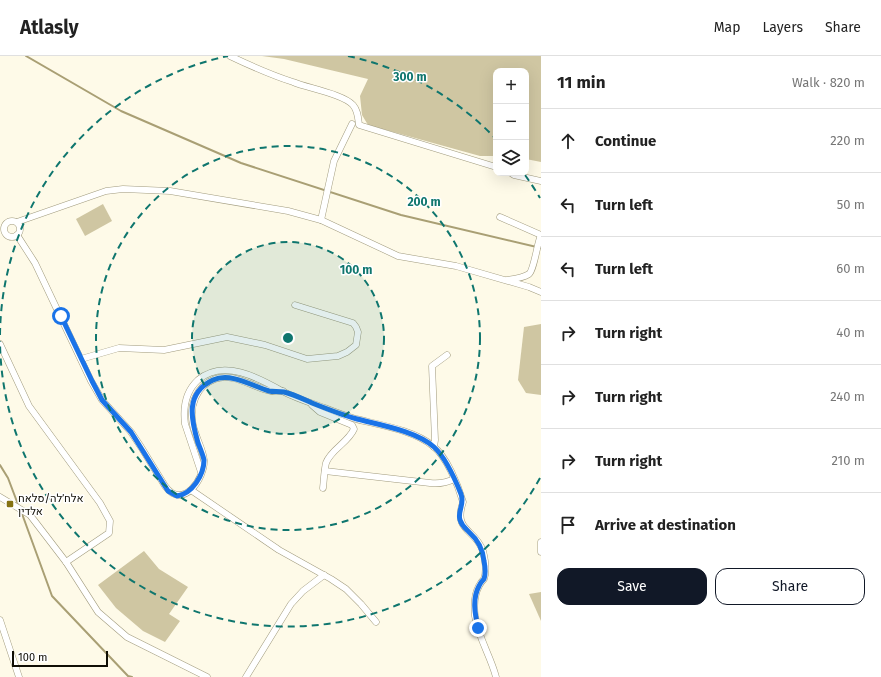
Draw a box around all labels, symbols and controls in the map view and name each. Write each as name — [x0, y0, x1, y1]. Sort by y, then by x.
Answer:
text: Atlasly — [20, 16, 79, 39]
text: Map — [714, 19, 740, 36]
text: Layers — [762, 19, 803, 36]
text: Share — [825, 19, 861, 36]
map controls — [493, 68, 529, 176]
button: + — [493, 68, 529, 104]
text: 300 m — [392, 70, 427, 84]
text: 11 min — [557, 72, 605, 93]
text: Walk · 820 m — [792, 75, 865, 90]
button: − — [493, 104, 529, 140]
icon: ahead — [557, 130, 579, 152]
text: Continue — [595, 132, 656, 150]
text: 220 m — [830, 133, 865, 148]
button: layers — [493, 140, 529, 176]
icon: left — [557, 194, 579, 216]
text: 200 m — [407, 195, 441, 209]
text: Turn left — [595, 196, 653, 214]
text: 50 m — [837, 197, 865, 212]
icon: left — [557, 258, 579, 280]
text: Turn left — [595, 260, 653, 278]
text: 60 m — [836, 261, 865, 276]
text: 100 m — [340, 263, 372, 277]
route start — [52, 307, 70, 325]
icon: right — [557, 322, 579, 344]
text: Turn right — [595, 324, 662, 342]
text: 40 m — [836, 325, 865, 340]
centre of rings — [281, 331, 295, 345]
icon: right — [557, 386, 579, 408]
text: Turn right — [595, 388, 662, 406]
text: 240 m — [830, 389, 865, 404]
icon: right — [557, 450, 579, 472]
text: Turn right — [595, 452, 662, 470]
text: 210 m — [831, 453, 865, 468]
place label: אלח׳לה/סלאח אלדין — [18, 492, 83, 518]
marker: אלח׳לה/סלאח אלדין — [5, 499, 15, 509]
icon: arrive — [557, 514, 579, 536]
text: Arrive at destination — [595, 516, 736, 534]
button: Save — [557, 568, 707, 605]
button: Share — [715, 568, 865, 605]
route end — [469, 619, 487, 637]
scale bar — [12, 649, 108, 668]
text: 100 m — [18, 651, 47, 664]

